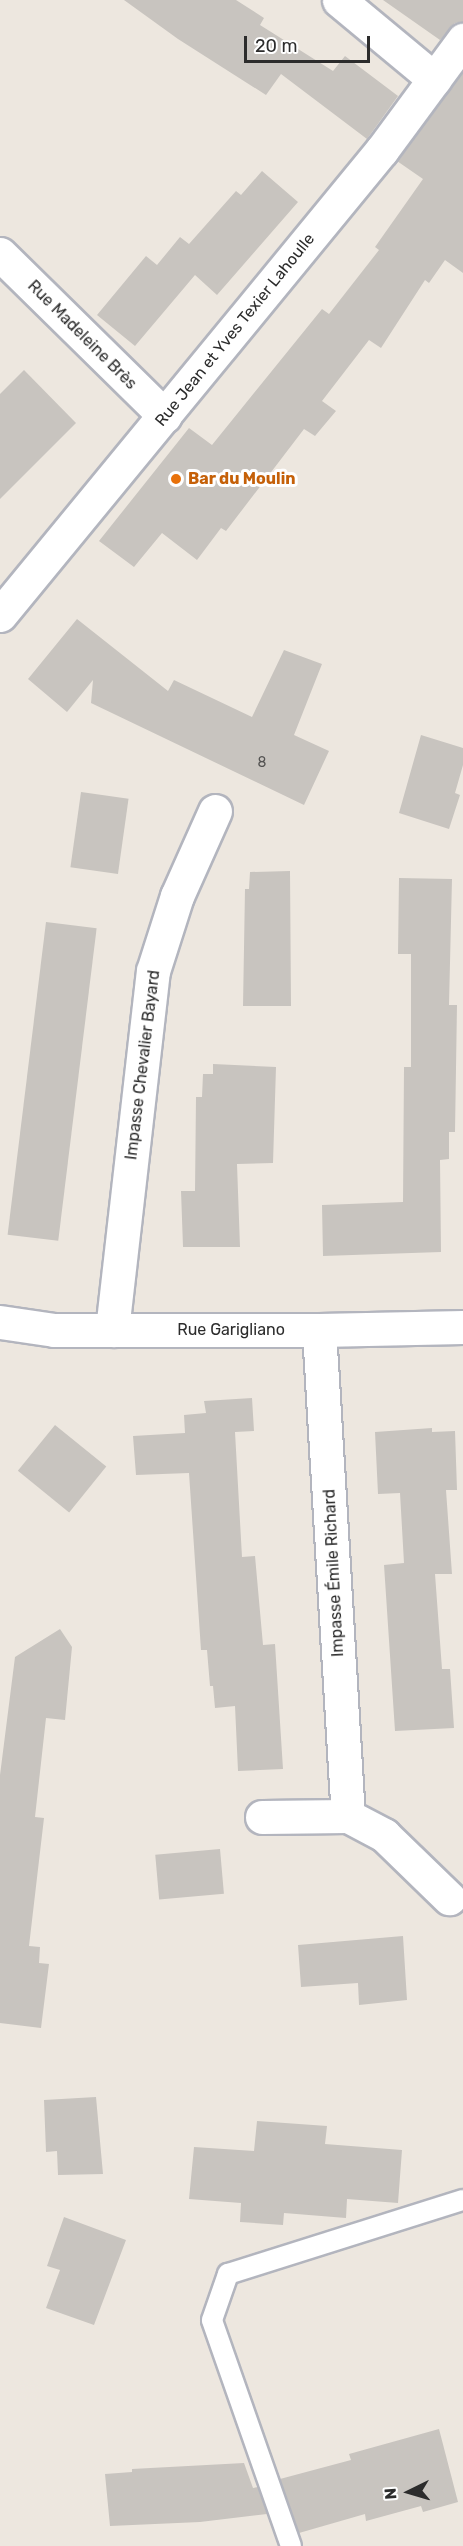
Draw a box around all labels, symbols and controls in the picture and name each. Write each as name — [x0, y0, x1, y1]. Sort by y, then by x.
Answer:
scale bar — [247, 24, 373, 62]
text: 20 m — [255, 35, 297, 57]
street label: Rue Jean et Yves Texier Lahoulle — [151, 229, 319, 431]
street label: Rue Madeleine Brès — [24, 277, 140, 393]
place label: Bar du Moulin — [188, 469, 296, 489]
marker: Bar du Moulin — [169, 472, 183, 486]
house number: 8 — [258, 755, 266, 771]
street label: Impasse Chevalier Bayard — [122, 969, 164, 1161]
street label: Rue Garigliano — [177, 1320, 285, 1340]
street label: Impasse Émile Richard — [320, 1489, 348, 1657]
north arrow — [379, 2462, 439, 2522]
text: N — [381, 2487, 401, 2500]

